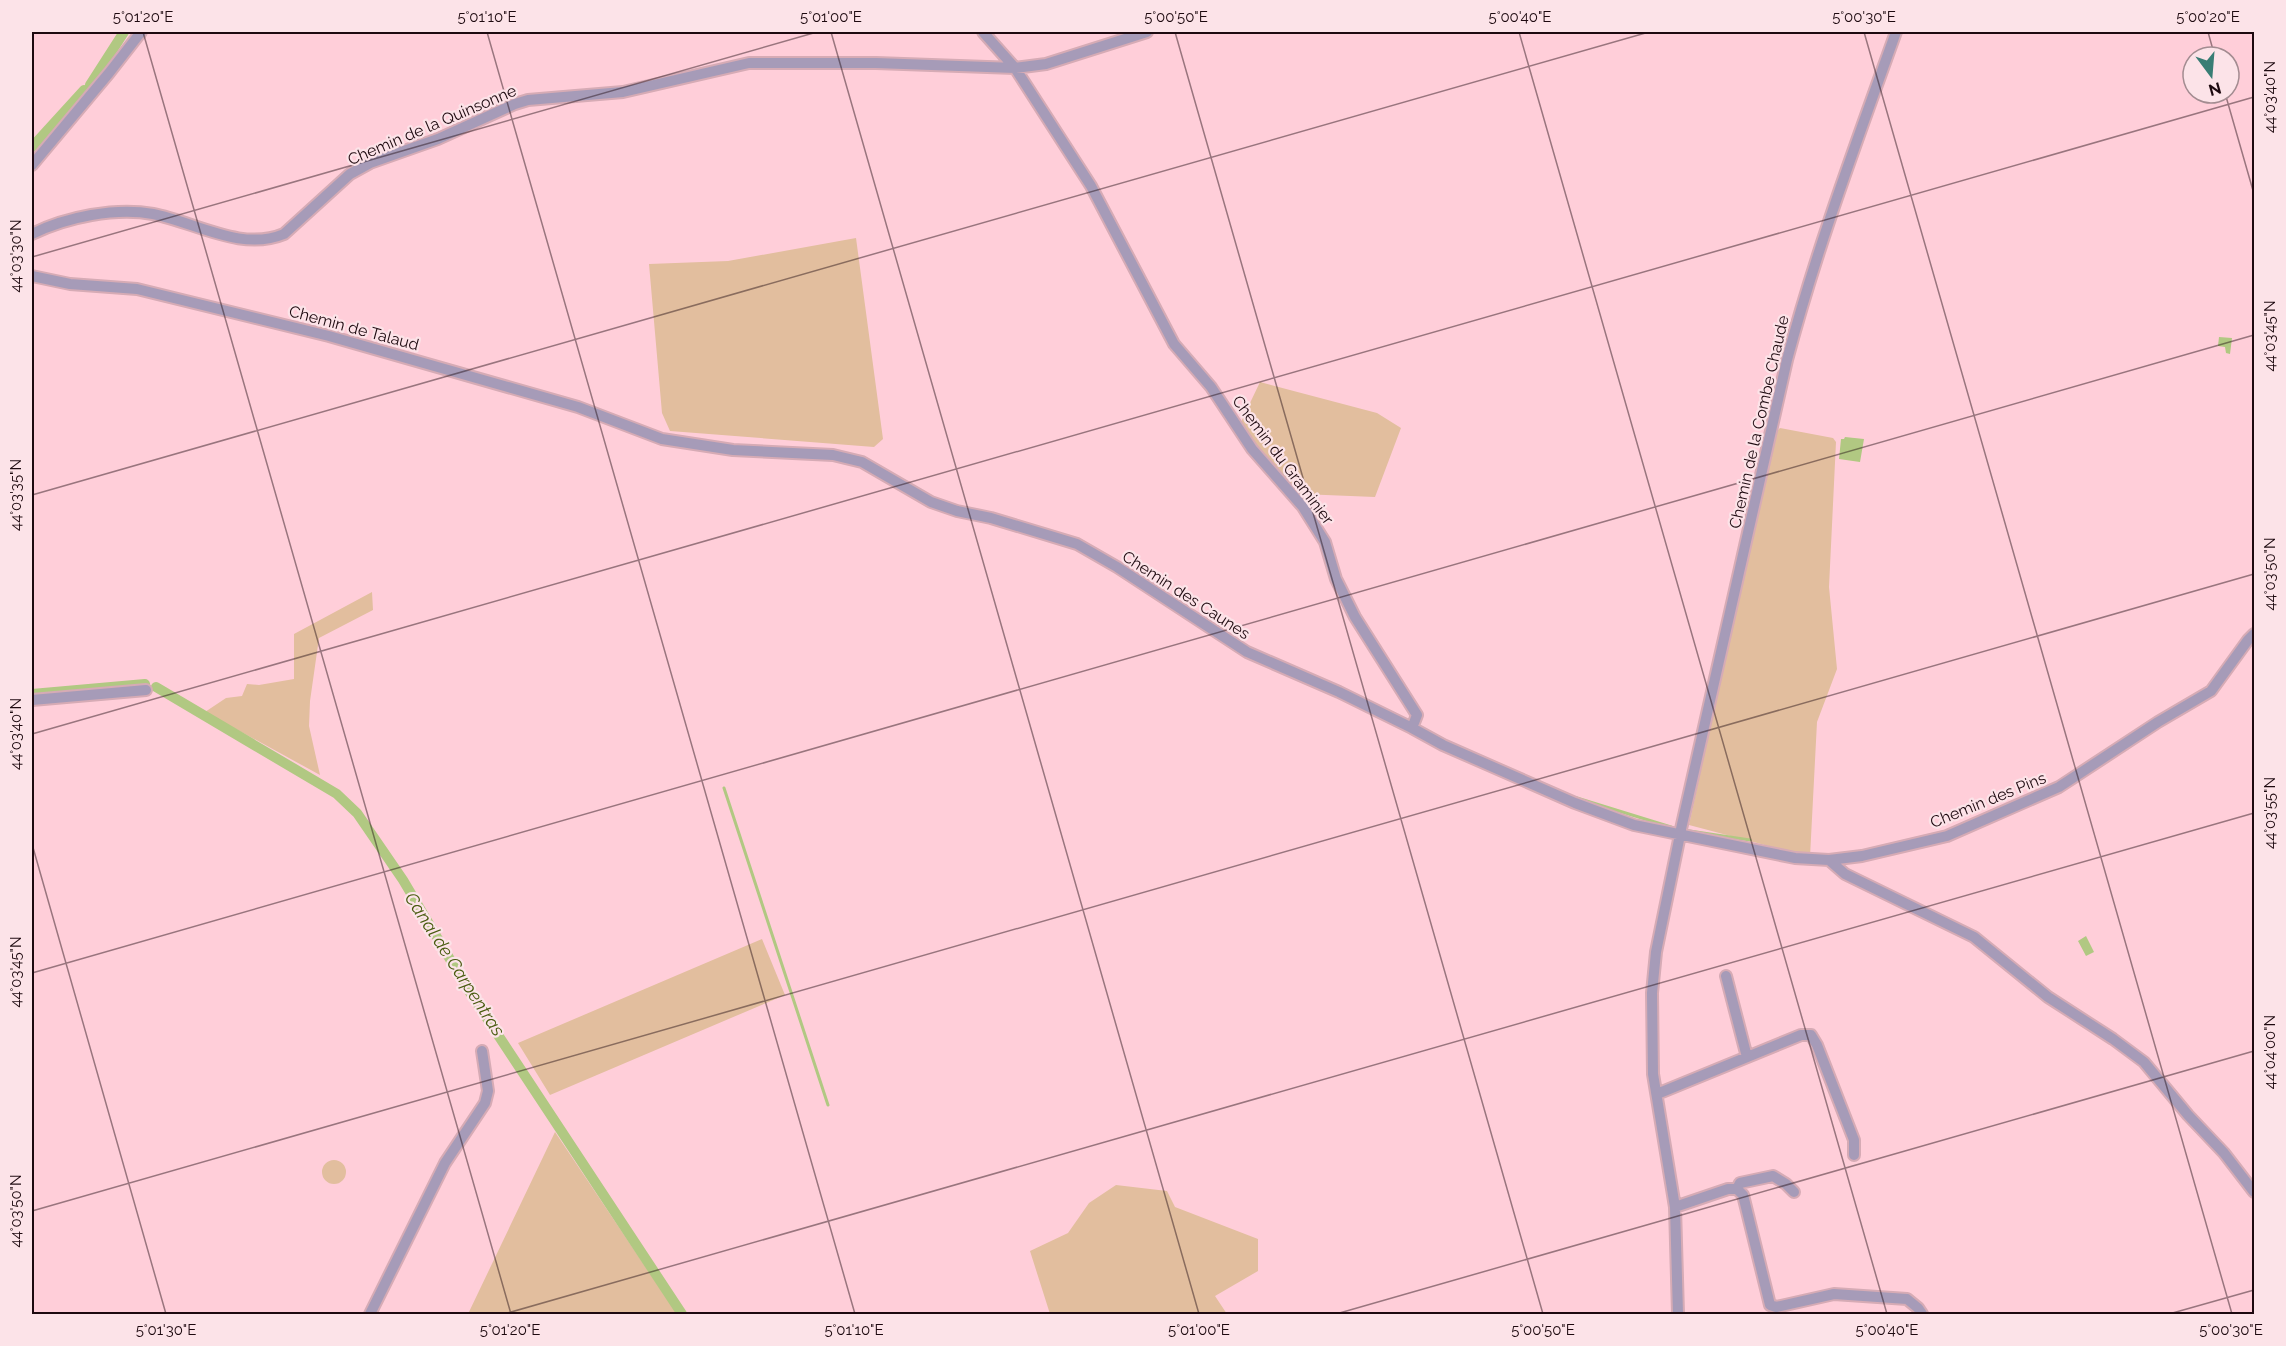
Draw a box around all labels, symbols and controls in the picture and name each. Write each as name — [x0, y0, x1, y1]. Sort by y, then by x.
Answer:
text: 5°01'20"E — [113, 8, 173, 26]
text: 5°01'10"E — [457, 8, 517, 26]
text: 5°01'00"E — [800, 8, 862, 26]
text: 5°00'50"E — [1144, 8, 1208, 26]
text: 5°00'40"E — [1489, 8, 1551, 26]
text: 5°00'30"E — [1832, 8, 1896, 26]
text: 5°00'20"E — [2176, 8, 2240, 26]
north arrow — [2181, 45, 2241, 105]
text: 44°03'40"N — [2261, 61, 2279, 133]
text: N — [2207, 78, 2223, 100]
street label: Chemin de la Quinsonne — [345, 81, 519, 169]
text: 44°03'30"N — [7, 220, 25, 292]
text: 44°03'45"N — [2261, 300, 2279, 372]
street label: Chemin de Talaud — [287, 302, 421, 354]
street label: Chemin de la Combe Chaude — [1725, 314, 1793, 530]
street label: Chemin du Graminier — [1228, 392, 1338, 529]
text: 44°03'35"N — [7, 459, 25, 531]
text: 44°03'50"N — [2261, 538, 2279, 610]
street label: Chemin des Caunes — [1119, 547, 1253, 643]
text: 44°03'40"N — [7, 698, 25, 770]
street label: Chemin des Pins — [1927, 768, 2049, 832]
text: 44°03'55"N — [2261, 777, 2279, 849]
water label: Canal de Carpentras — [401, 888, 510, 1040]
text: 44°03'45"N — [7, 936, 25, 1008]
text: 44°04'00"N — [2261, 1015, 2279, 1089]
text: 44°03'50"N — [7, 1175, 25, 1247]
text: 5°01'30"E — [136, 1321, 196, 1339]
text: 5°01'20"E — [480, 1321, 540, 1339]
text: 5°01'10"E — [824, 1321, 884, 1339]
text: 5°01'00"E — [1168, 1321, 1230, 1339]
text: 5°00'50"E — [1511, 1321, 1575, 1339]
text: 5°00'40"E — [1856, 1321, 1918, 1339]
text: 5°00'30"E — [2199, 1321, 2263, 1339]

